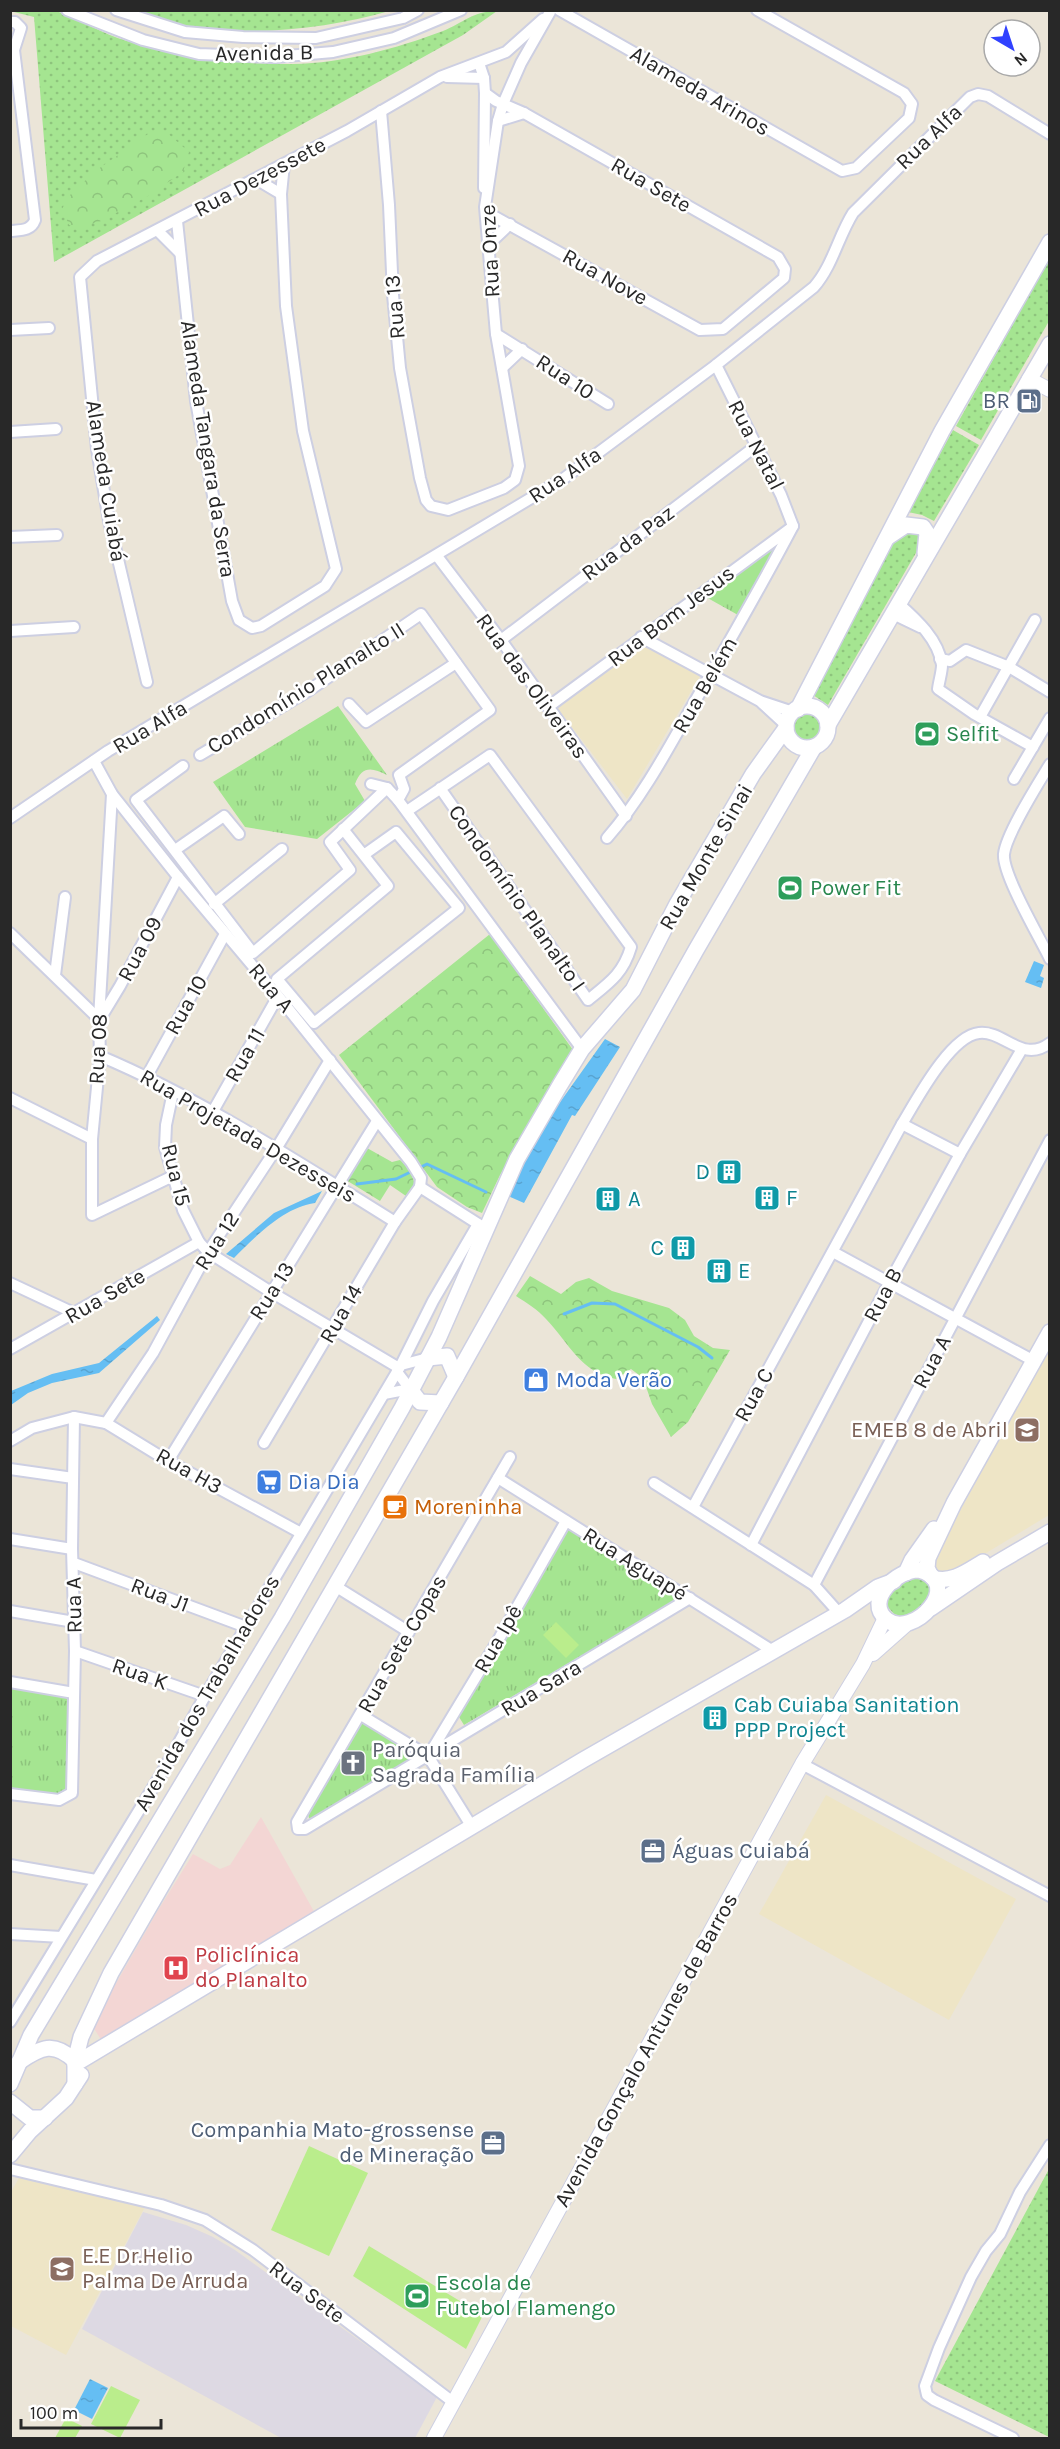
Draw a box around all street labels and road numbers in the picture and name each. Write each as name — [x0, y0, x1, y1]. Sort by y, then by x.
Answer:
street label: Avenida B — [215, 39, 313, 67]
street label: Alameda Arinos — [625, 40, 775, 142]
street label: Rua Alfa — [890, 99, 968, 175]
street label: Rua Dezessete — [190, 131, 330, 223]
street label: Rua Sete — [606, 152, 696, 218]
street label: Rua Onze — [475, 204, 505, 298]
street label: Rua Nove — [558, 243, 652, 311]
street label: Rua 13 — [379, 274, 411, 340]
street label: Alameda Tangara da Serra — [175, 318, 241, 580]
street label: Rua 10 — [531, 349, 599, 405]
street label: Rua Natal — [722, 396, 790, 494]
street label: Alameda Cuiabá — [80, 398, 132, 564]
street label: Rua Alfa — [524, 441, 606, 509]
street label: Rua da Paz — [577, 500, 679, 586]
street label: Rua Bom Jesus — [602, 560, 740, 672]
street label: Rua das Oliveiras — [470, 608, 594, 764]
street label: Condomínio Planalto II — [202, 617, 410, 759]
street label: Rua Belém — [667, 632, 743, 738]
street label: Rua Alfa — [108, 695, 192, 759]
street label: Rua Monte Sinai — [654, 779, 758, 935]
street label: Condomínio Planalto I — [443, 800, 591, 996]
street label: Rua 09 — [112, 912, 168, 986]
street label: Rua A — [243, 958, 299, 1018]
street label: Rua 10 — [159, 971, 213, 1039]
street label: Rua 08 — [83, 1013, 113, 1085]
street label: Rua 11 — [219, 1023, 271, 1087]
street label: Rua Projetada Dezesseis — [135, 1063, 361, 1209]
street label: Rua 15 — [156, 1141, 196, 1209]
street label: Rua 12 — [189, 1207, 245, 1275]
street label: Rua 13 — [244, 1257, 300, 1325]
street label: Rua Sete — [60, 1263, 150, 1329]
street label: Rua B — [858, 1263, 908, 1327]
street label: Rua 14 — [314, 1280, 368, 1348]
street label: Rua A — [907, 1331, 957, 1393]
street label: Rua C — [729, 1363, 779, 1427]
street label: Rua H3 — [151, 1442, 227, 1500]
street label: Rua Aguapé — [578, 1522, 692, 1606]
street label: Avenida dos Trabalhadores — [129, 1570, 285, 1816]
street label: Rua Sete Copas — [352, 1570, 452, 1718]
street label: Rua J1 — [127, 1572, 193, 1618]
street label: Rua A — [61, 1576, 87, 1634]
street label: Rua Ipê — [468, 1600, 528, 1678]
street label: Rua K — [109, 1652, 171, 1696]
street label: Rua Sara — [496, 1654, 586, 1722]
street label: Avenida Gonçalo Antunes de Barros — [549, 1889, 743, 2211]
street label: Rua Sete — [264, 2255, 350, 2329]

